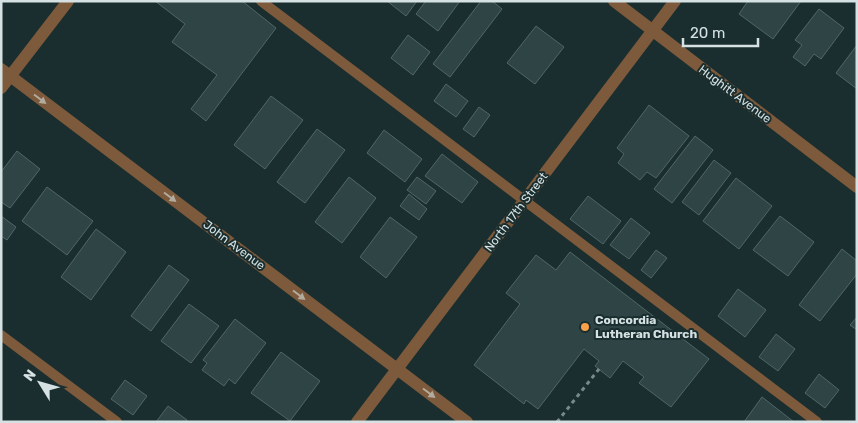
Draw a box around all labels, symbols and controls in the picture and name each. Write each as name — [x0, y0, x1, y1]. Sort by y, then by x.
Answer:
scale bar — [683, 15, 758, 47]
text: 20 m — [690, 24, 725, 42]
street label: Hughitt Avenue — [696, 62, 774, 126]
one-way arrow — [33, 93, 46, 104]
street label: North 17th Street — [482, 169, 551, 254]
one-way arrow — [163, 192, 176, 202]
street label: John Avenue — [200, 217, 268, 273]
one-way arrow — [292, 289, 305, 300]
place label: Concordia Lutheran Church — [595, 313, 697, 341]
marker: Concordia Lutheran Church — [579, 321, 591, 333]
north arrow — [15, 358, 65, 408]
text: N — [20, 366, 40, 385]
one-way arrow — [422, 388, 436, 398]

